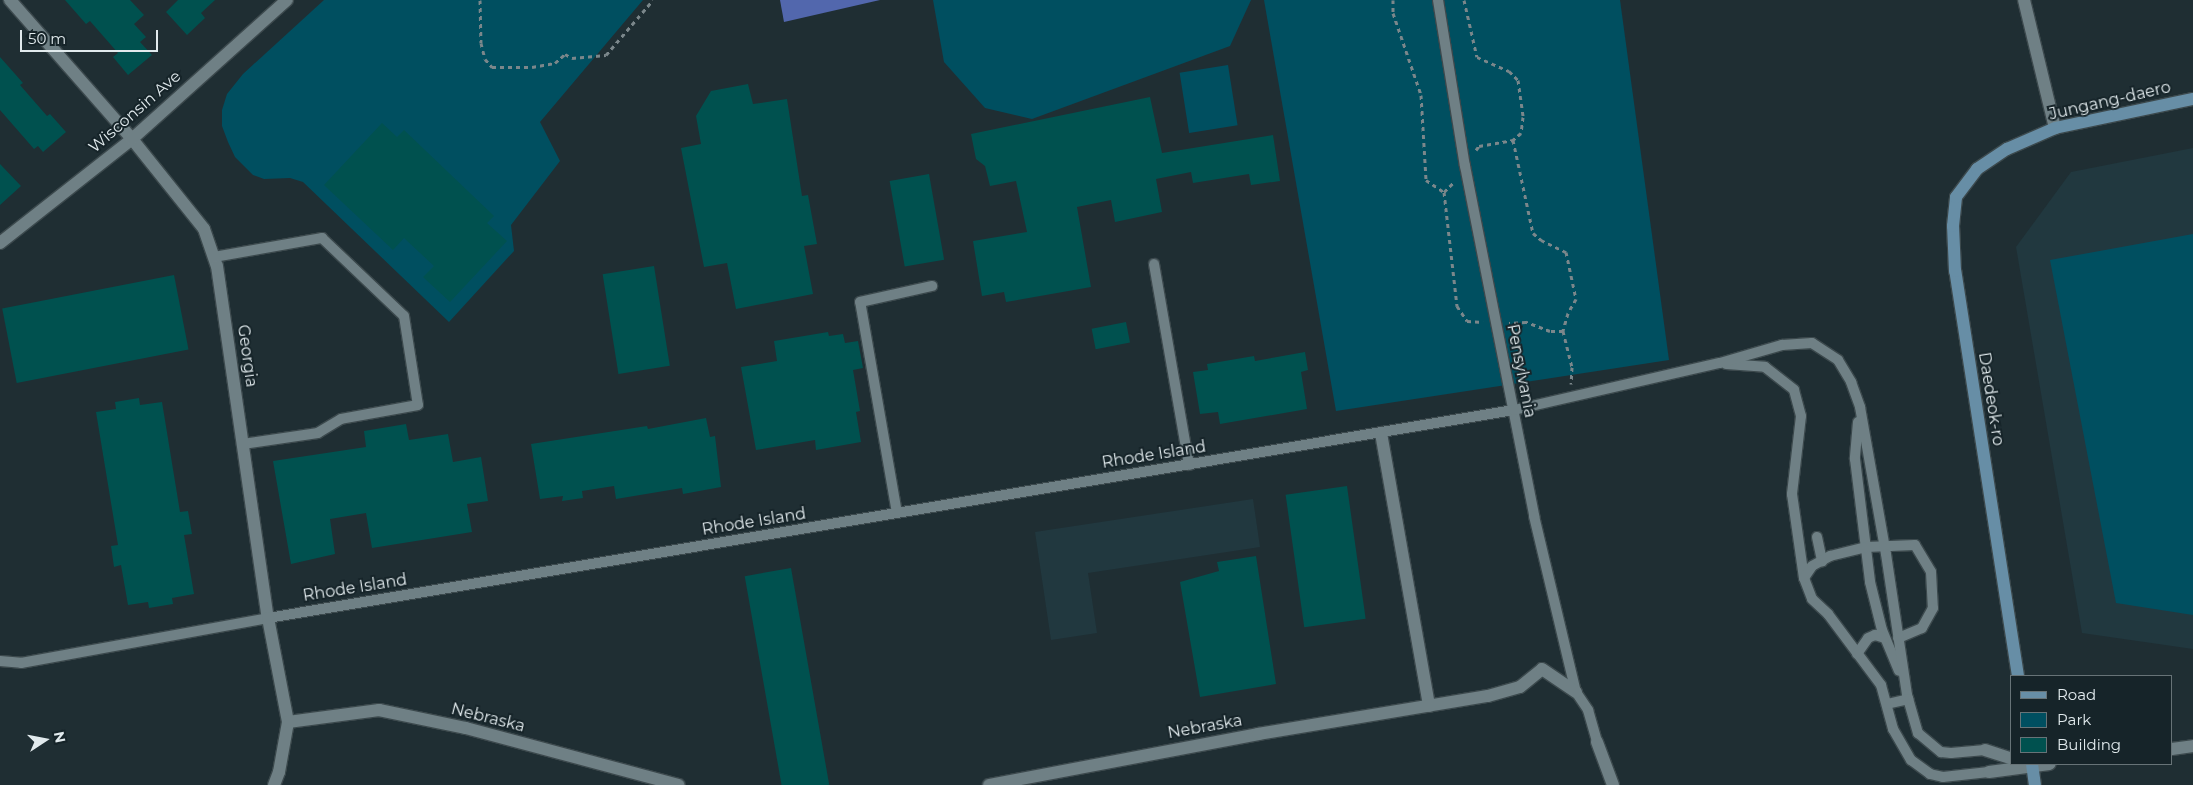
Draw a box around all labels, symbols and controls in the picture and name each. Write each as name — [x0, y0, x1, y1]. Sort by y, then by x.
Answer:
scale bar — [22, 20, 160, 52]
text: 50 m — [28, 29, 66, 48]
street label: Wisconsin Ave — [85, 67, 185, 157]
street label: Jungang-daero — [2047, 78, 2173, 124]
street label: Georgia — [233, 323, 261, 389]
street label: Pensylvania — [1503, 323, 1539, 419]
street label: Daedeok-ro — [1974, 351, 2008, 447]
street label: Rhode Island — [1101, 437, 1207, 473]
street label: Rhode Island — [701, 504, 807, 540]
street label: Rhode Island — [302, 570, 408, 606]
legend — [2010, 675, 2173, 765]
text: Road — [2057, 685, 2096, 704]
street label: Nebraska — [449, 700, 527, 736]
text: Park — [2057, 710, 2091, 729]
street label: Nebraska — [1166, 711, 1244, 743]
north arrow — [20, 715, 70, 765]
text: N — [50, 730, 70, 744]
text: Building — [2057, 735, 2121, 754]

